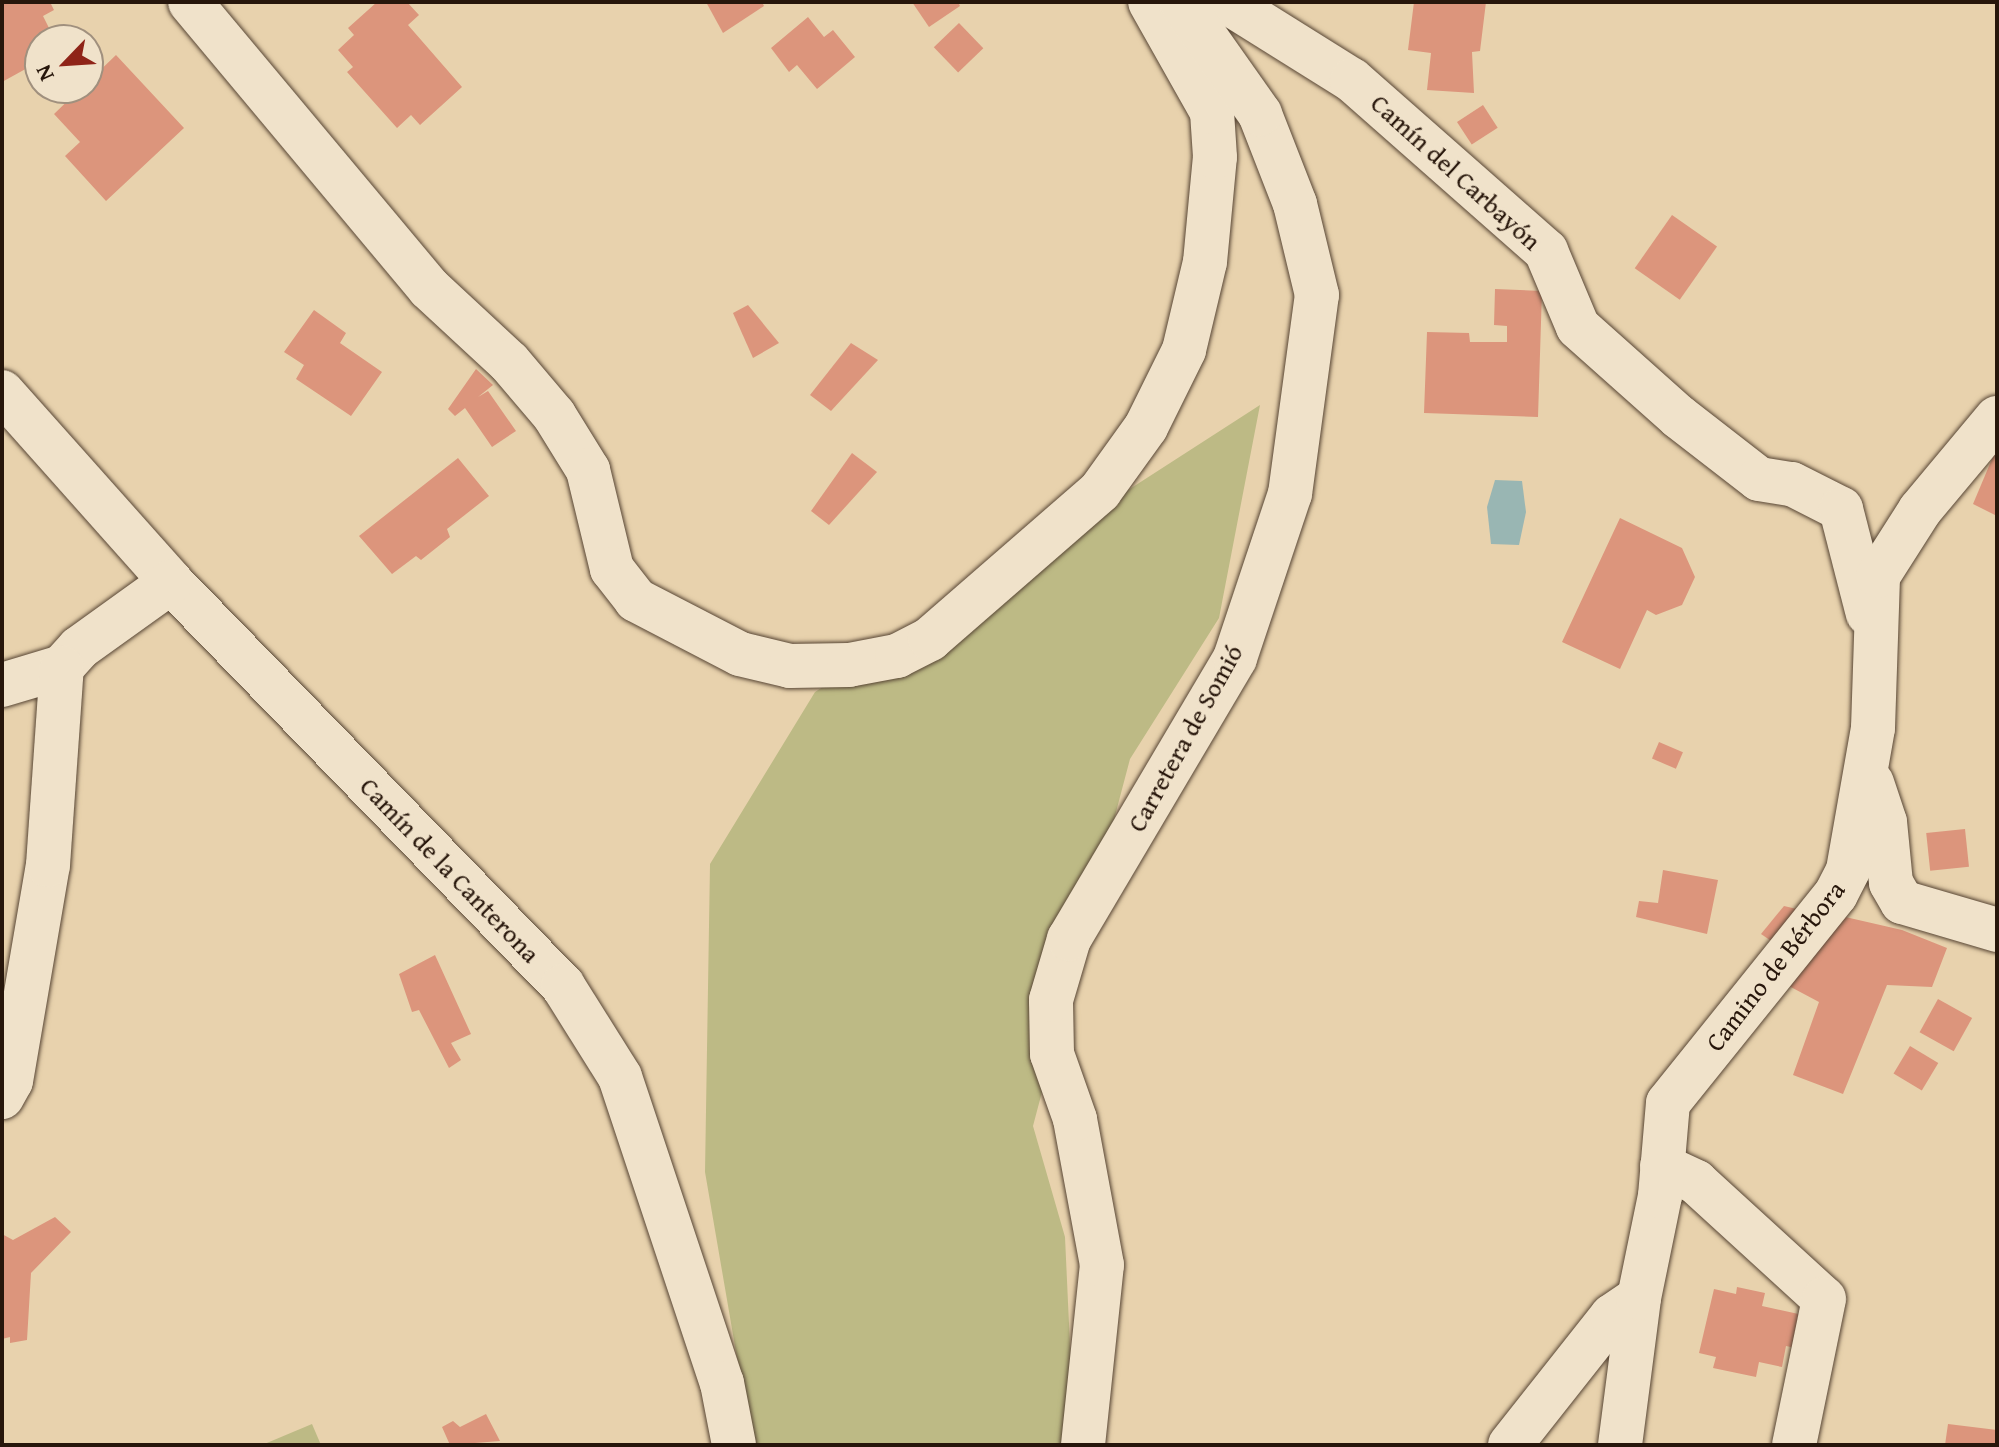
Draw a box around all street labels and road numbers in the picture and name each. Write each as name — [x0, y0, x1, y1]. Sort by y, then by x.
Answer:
street label: Camín del Carbayón — [1365, 87, 1547, 257]
street label: Carretera de Somió — [1121, 639, 1249, 837]
street label: Camín de la Canterona — [354, 771, 546, 969]
street label: Camino de Bérbora — [1699, 875, 1851, 1057]

